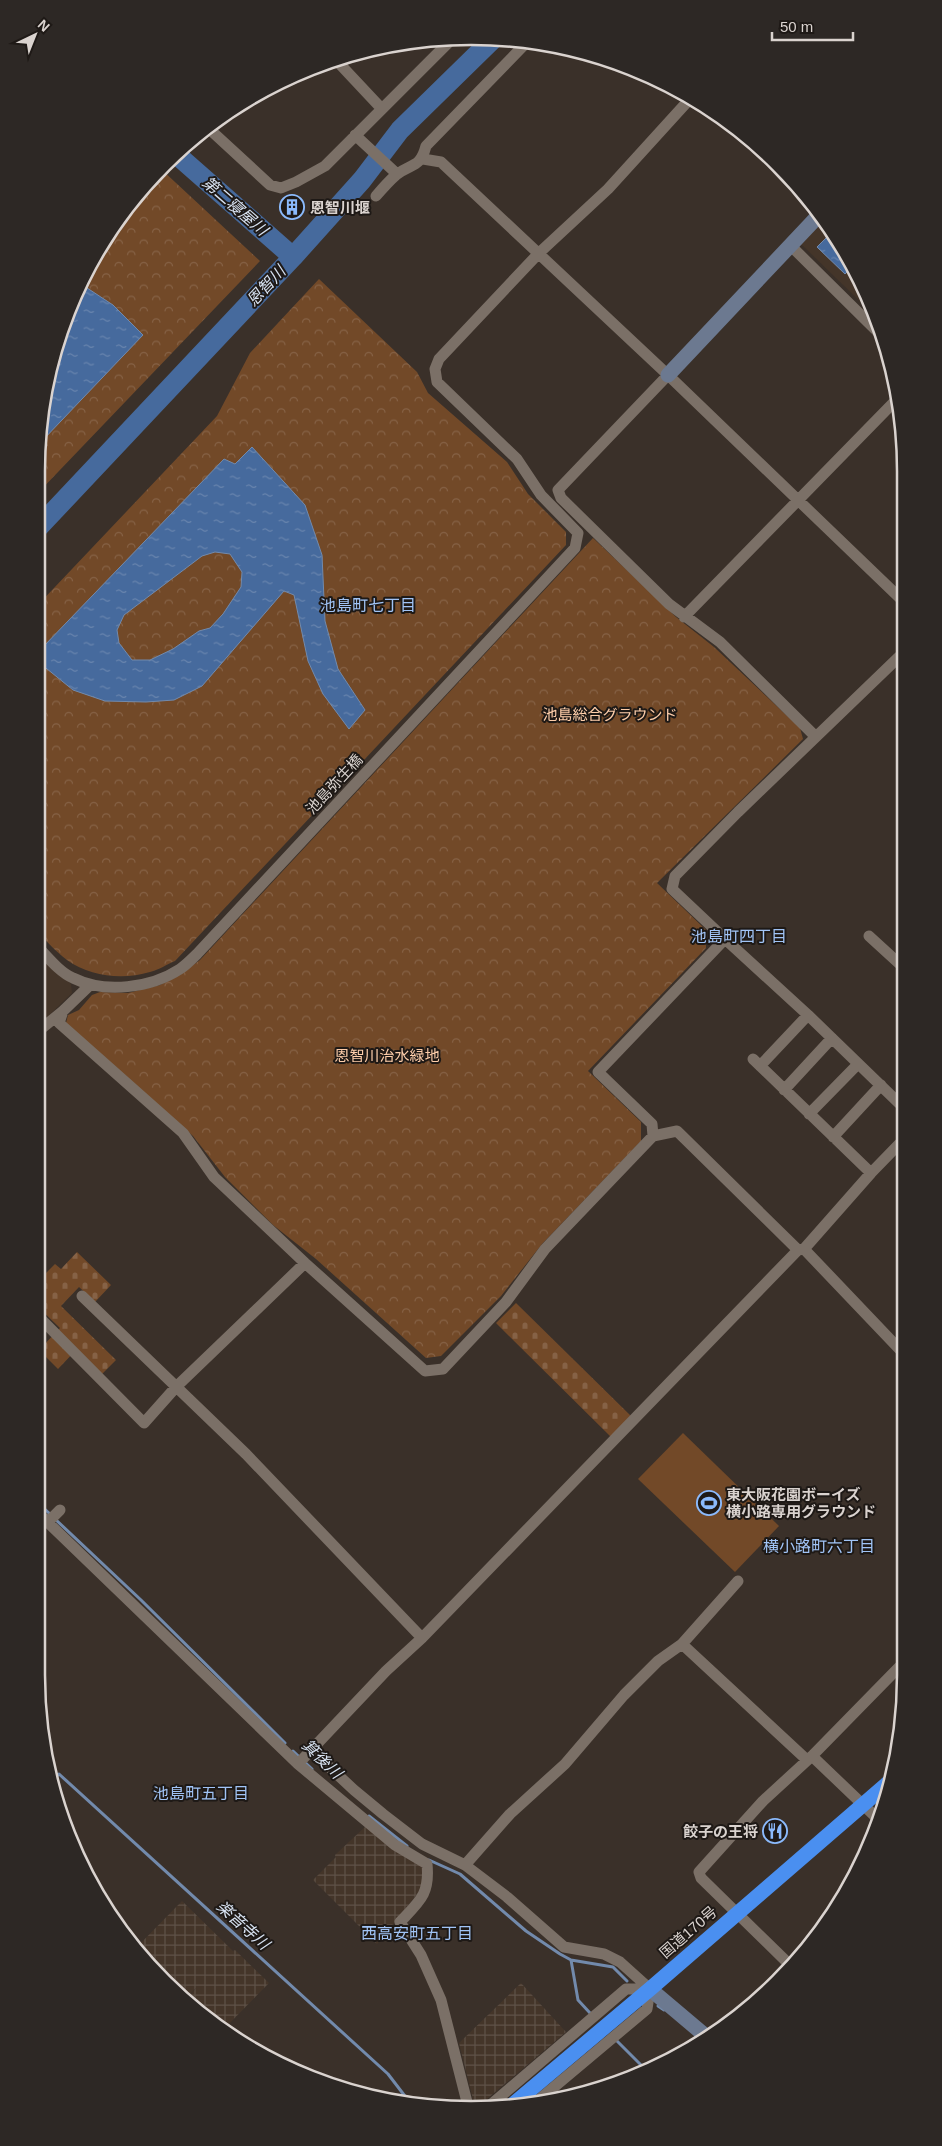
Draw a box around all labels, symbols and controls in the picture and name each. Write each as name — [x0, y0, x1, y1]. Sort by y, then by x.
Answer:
north arrow — [10, 10, 60, 60]
scale bar — [772, 10, 853, 42]
text: N — [35, 16, 53, 35]
text: 50 m — [780, 18, 813, 35]
water label: 第二寝屋川 — [199, 173, 272, 240]
building icon: 恩智川堰 — [279, 194, 305, 220]
place label: 恩智川堰 — [310, 199, 370, 216]
water label: 恩智川 — [243, 261, 290, 309]
district label: 池島町七丁目 — [320, 597, 416, 614]
park label: 池島総合グラウンド — [542, 706, 678, 723]
street label: 池島弥生橋 — [302, 751, 366, 817]
district label: 池島町四丁目 — [691, 928, 787, 945]
park label: 恩智川治水緑地 — [334, 1047, 440, 1064]
place label: 東大阪花園ボーイズ 横小路専用グラウンド — [726, 1486, 876, 1520]
sports icon: 東大阪花園ボーイズ 横小路専用グラウンド — [696, 1490, 722, 1516]
district label: 横小路町六丁目 — [763, 1538, 875, 1555]
water label: 箕後川 — [299, 1736, 347, 1783]
district label: 池島町五丁目 — [153, 1785, 249, 1802]
restaurant icon: 餃子の王将 — [762, 1818, 788, 1844]
place label: 餃子の王将 — [683, 1823, 758, 1840]
water label: 楽音寺川 — [214, 1897, 274, 1954]
street label: 国道170号 — [656, 1903, 720, 1961]
district label: 西高安町五丁目 — [361, 1925, 473, 1942]

